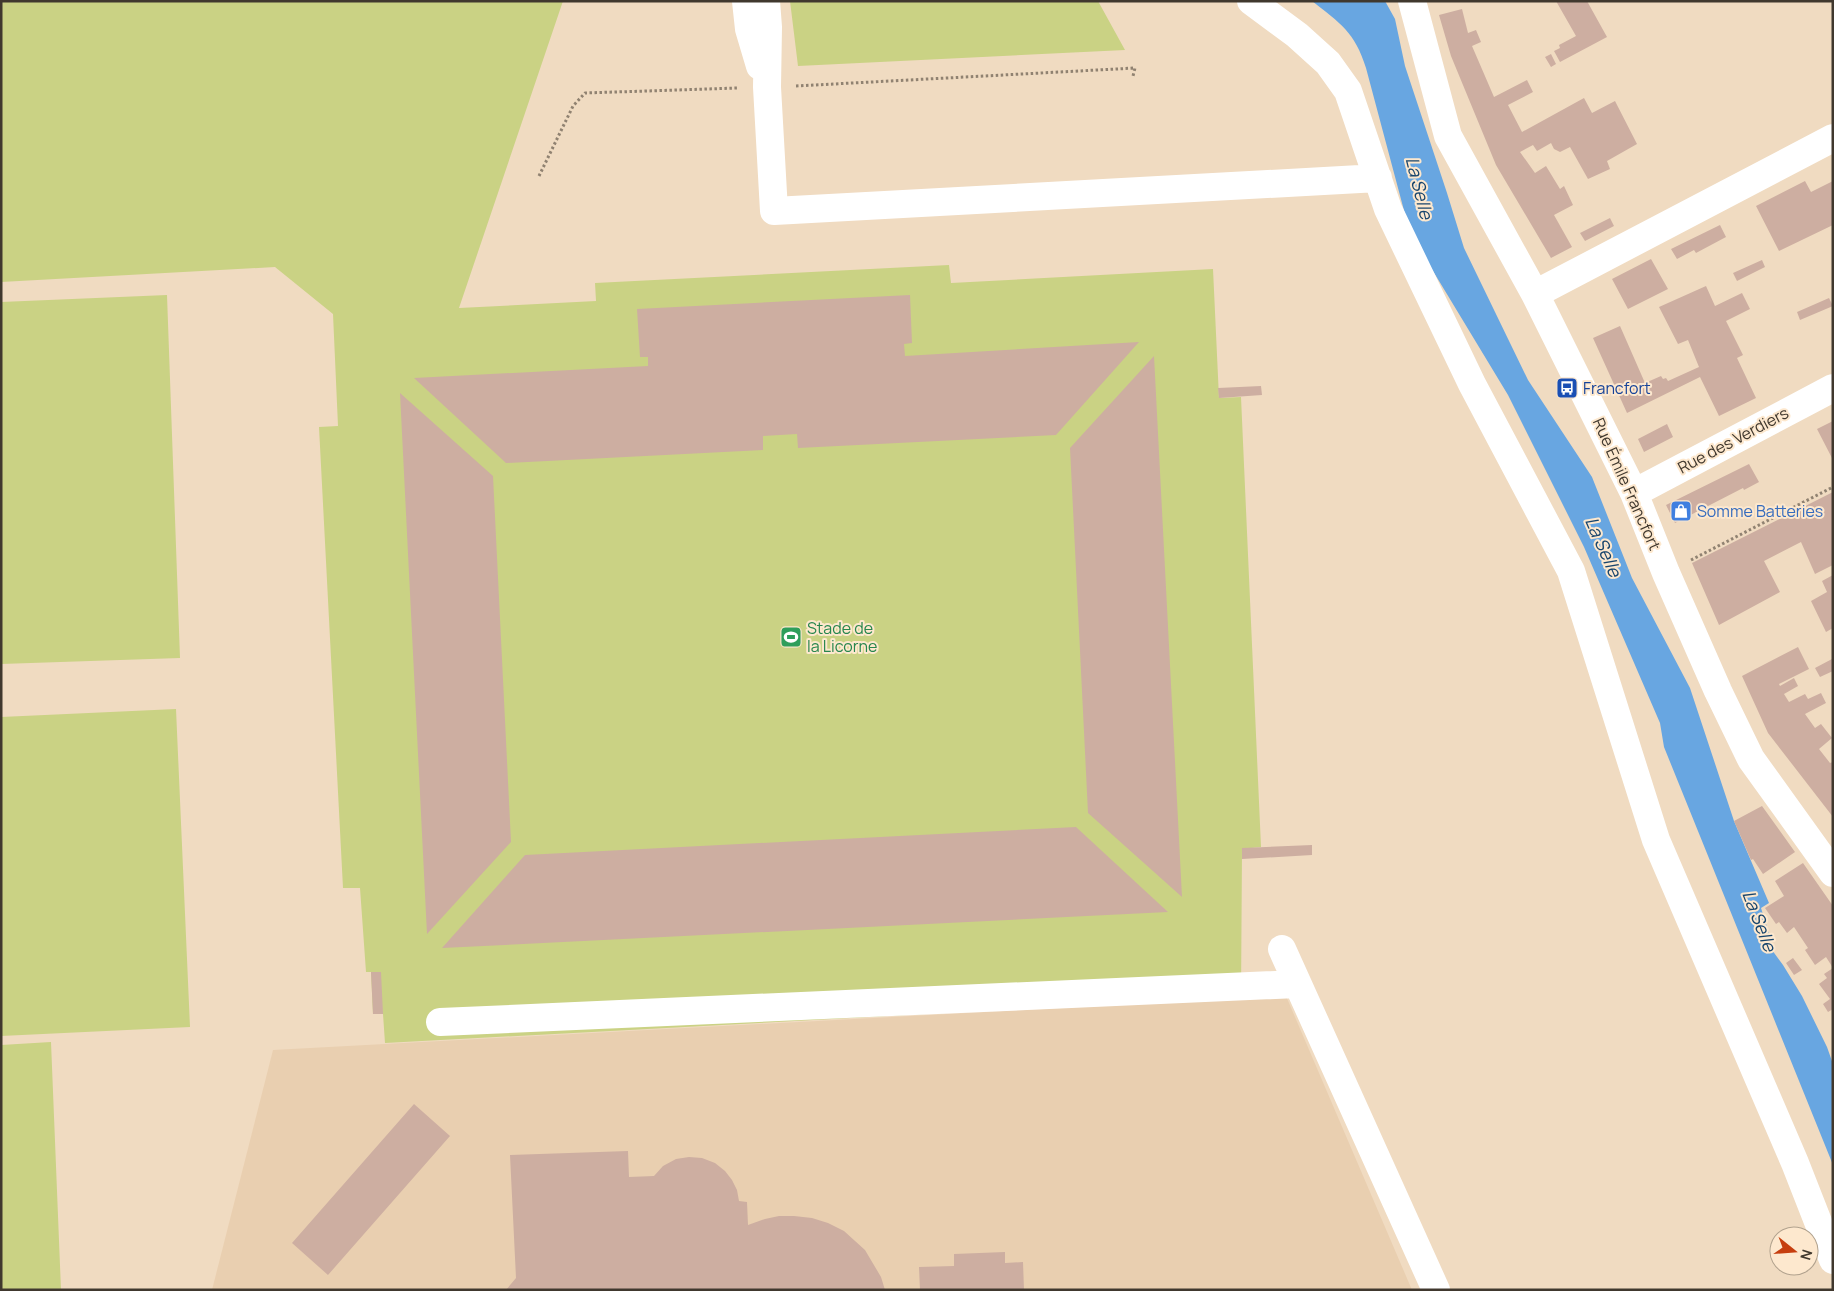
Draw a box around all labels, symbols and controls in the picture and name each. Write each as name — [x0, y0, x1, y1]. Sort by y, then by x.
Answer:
water label: La Selle — [1401, 154, 1440, 223]
bus stop icon: Francfort — [1555, 376, 1579, 400]
place label: Francfort — [1583, 377, 1651, 399]
street label: Rue des Verdiers — [1674, 401, 1792, 479]
street label: Rue Émile Francfort — [1588, 414, 1666, 554]
shop icon: Somme Batteries — [1669, 499, 1693, 523]
place label: Somme Batteries — [1697, 500, 1823, 522]
water label: La Selle — [1580, 513, 1628, 582]
place label: Stade de la Licorne — [807, 617, 877, 657]
sports icon: Stade de la Licorne — [779, 625, 803, 649]
water label: La Selle — [1737, 887, 1783, 956]
north arrow — [1769, 1226, 1819, 1276]
text: N — [1796, 1247, 1817, 1263]

